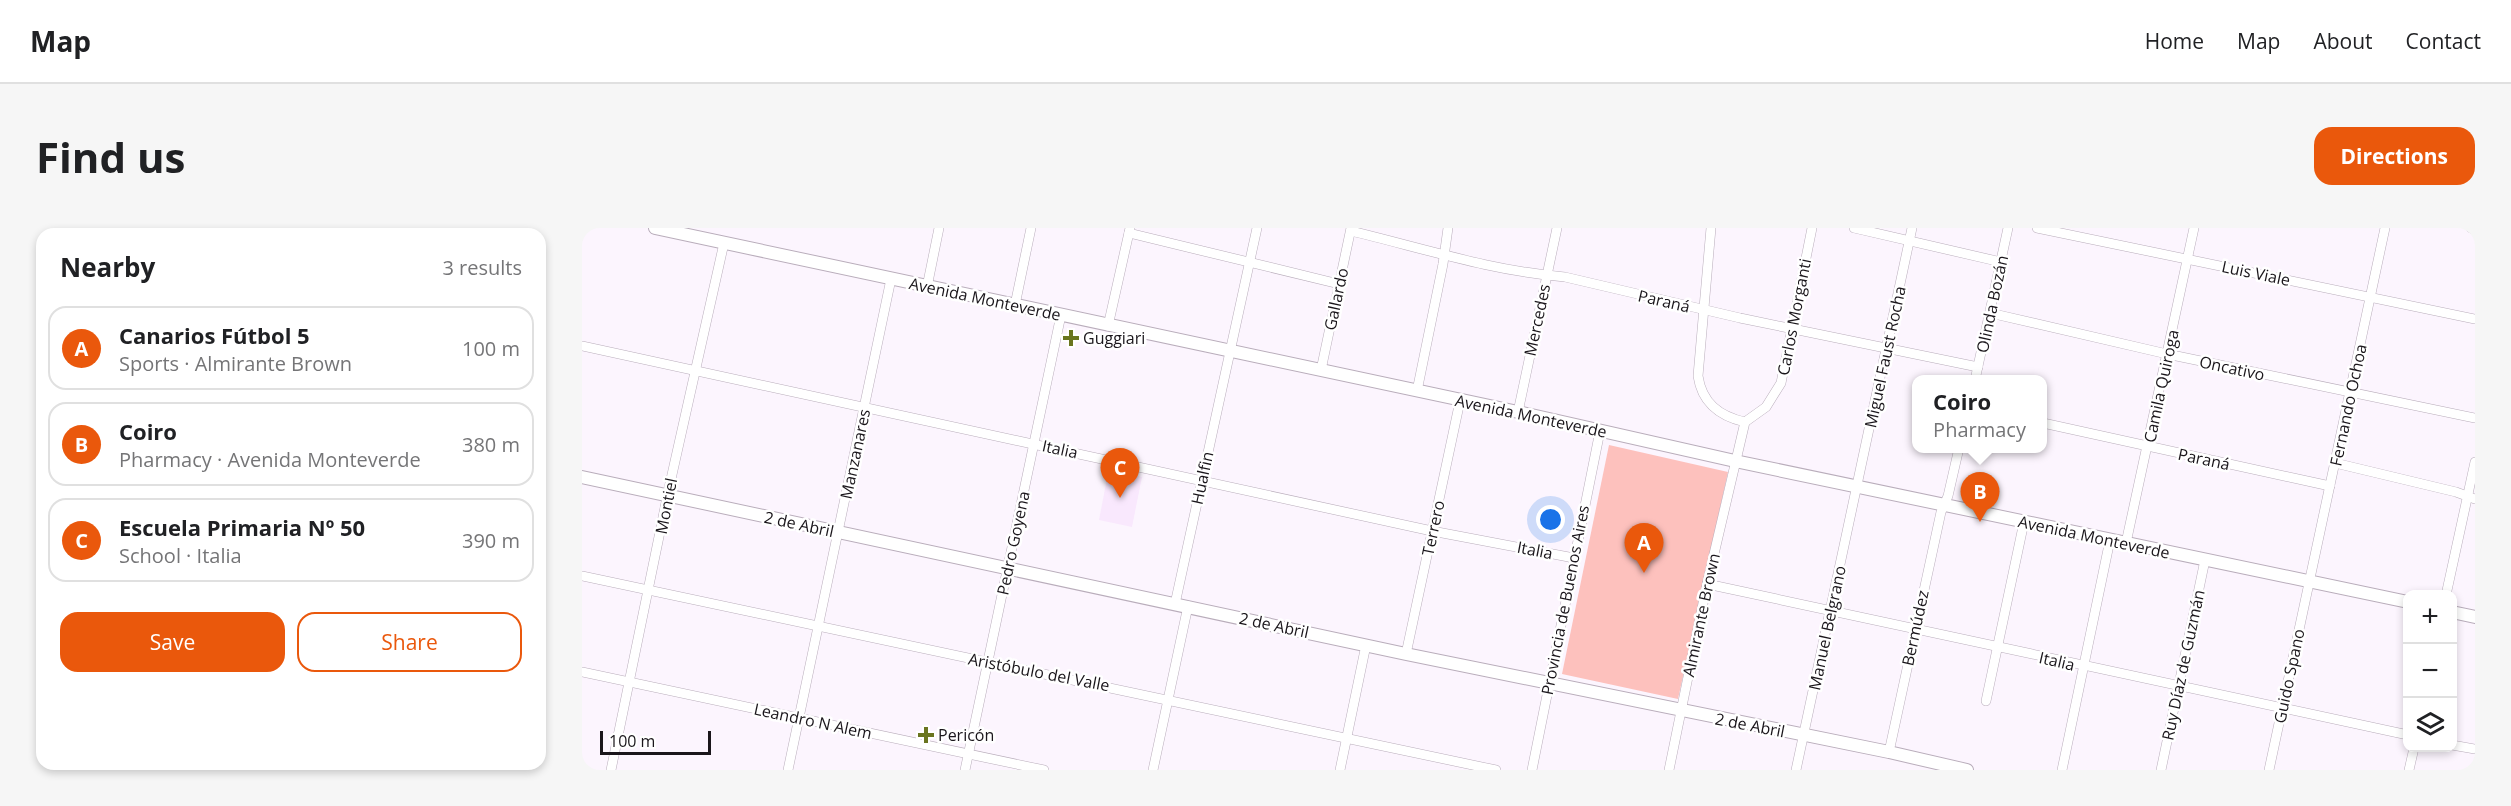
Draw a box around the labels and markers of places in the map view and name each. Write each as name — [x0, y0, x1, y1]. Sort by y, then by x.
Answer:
place label: Guggiari — [1083, 327, 1145, 349]
marker: Guggiari — [1064, 331, 1078, 345]
pin: C — [1100, 448, 1140, 498]
pin: B — [1960, 472, 2000, 522]
pin: A — [1624, 524, 1664, 573]
place label: Pericón — [938, 724, 994, 746]
marker: Pericón — [919, 728, 933, 742]

